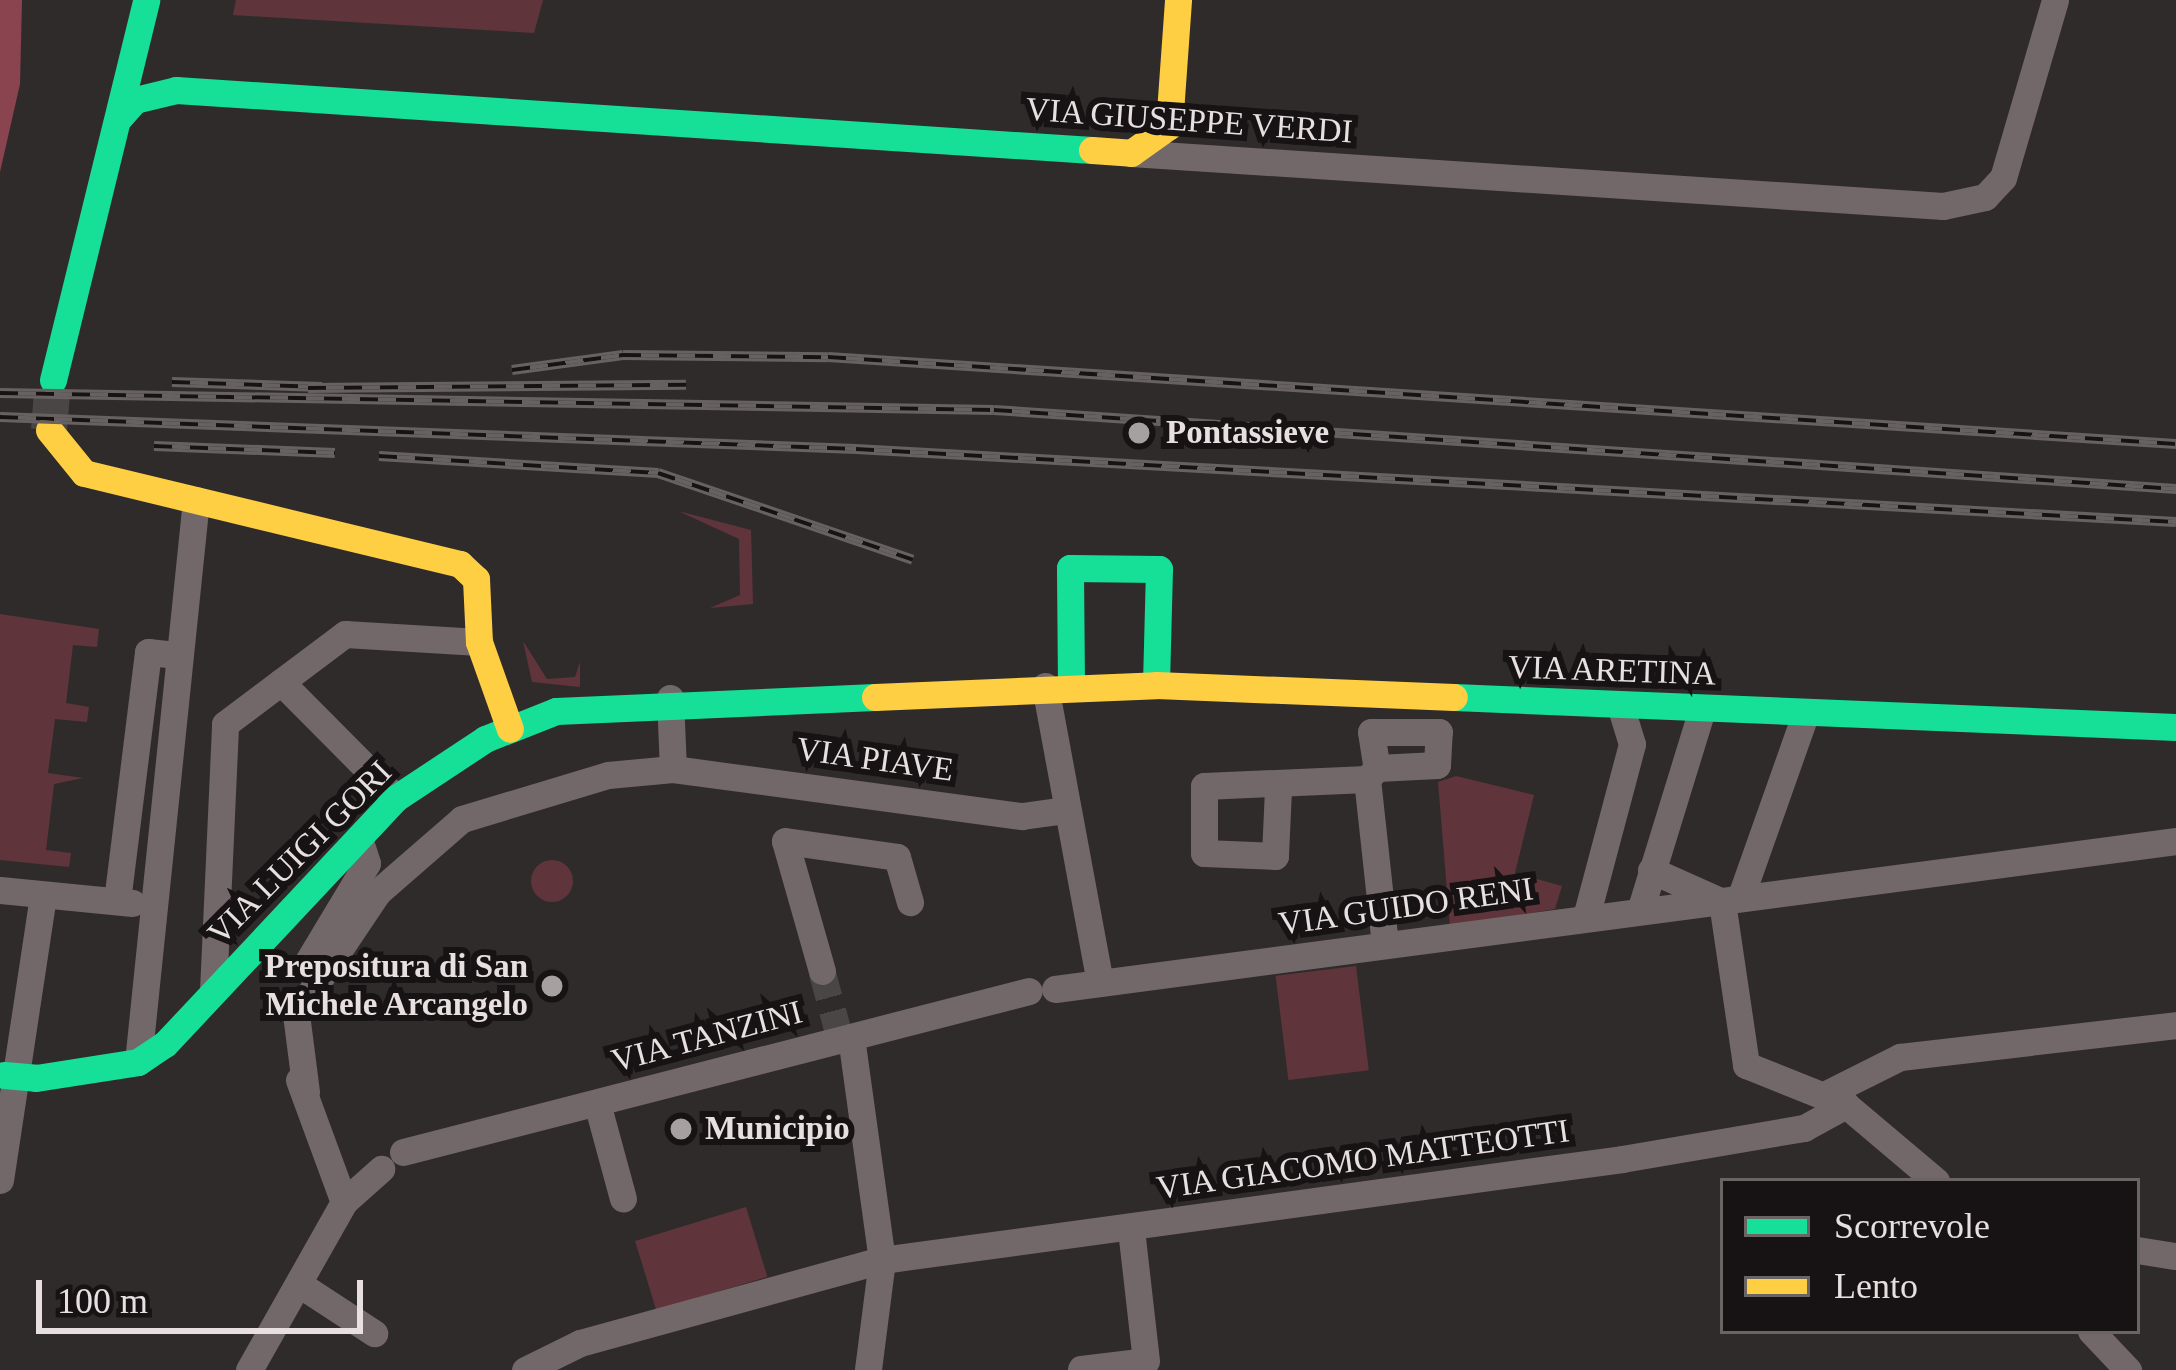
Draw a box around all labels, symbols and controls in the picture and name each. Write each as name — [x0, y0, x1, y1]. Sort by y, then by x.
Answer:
street label: VIA GIUSEPPE VERDI — [1023, 90, 1355, 152]
place label: Pontassieve — [1166, 413, 1329, 453]
marker: Pontassieve — [1123, 417, 1155, 449]
street label: VIA ARETINA — [1506, 648, 1718, 694]
street label: VIA PIAVE — [793, 729, 957, 791]
street label: VIA LUIGI GORI — [199, 752, 401, 954]
street label: VIA GUIDO RENI — [1275, 869, 1537, 945]
place label: Prepositura di San Michele Arcangelo — [264, 947, 528, 1025]
marker: Prepositura di San Michele Arcangelo — [539, 973, 565, 999]
street label: VIA TANZINI — [606, 992, 808, 1082]
place label: Municipio — [705, 1109, 850, 1149]
street label: VIA GIACOMO MATTEOTTI — [1153, 1111, 1573, 1209]
marker: Municipio — [668, 1116, 694, 1142]
legend — [1720, 1178, 2140, 1334]
text: Scorrevole — [1834, 1206, 1990, 1246]
scale bar — [42, 1256, 369, 1330]
text: Lento — [1834, 1266, 1918, 1306]
text: 100 m — [57, 1281, 148, 1321]

